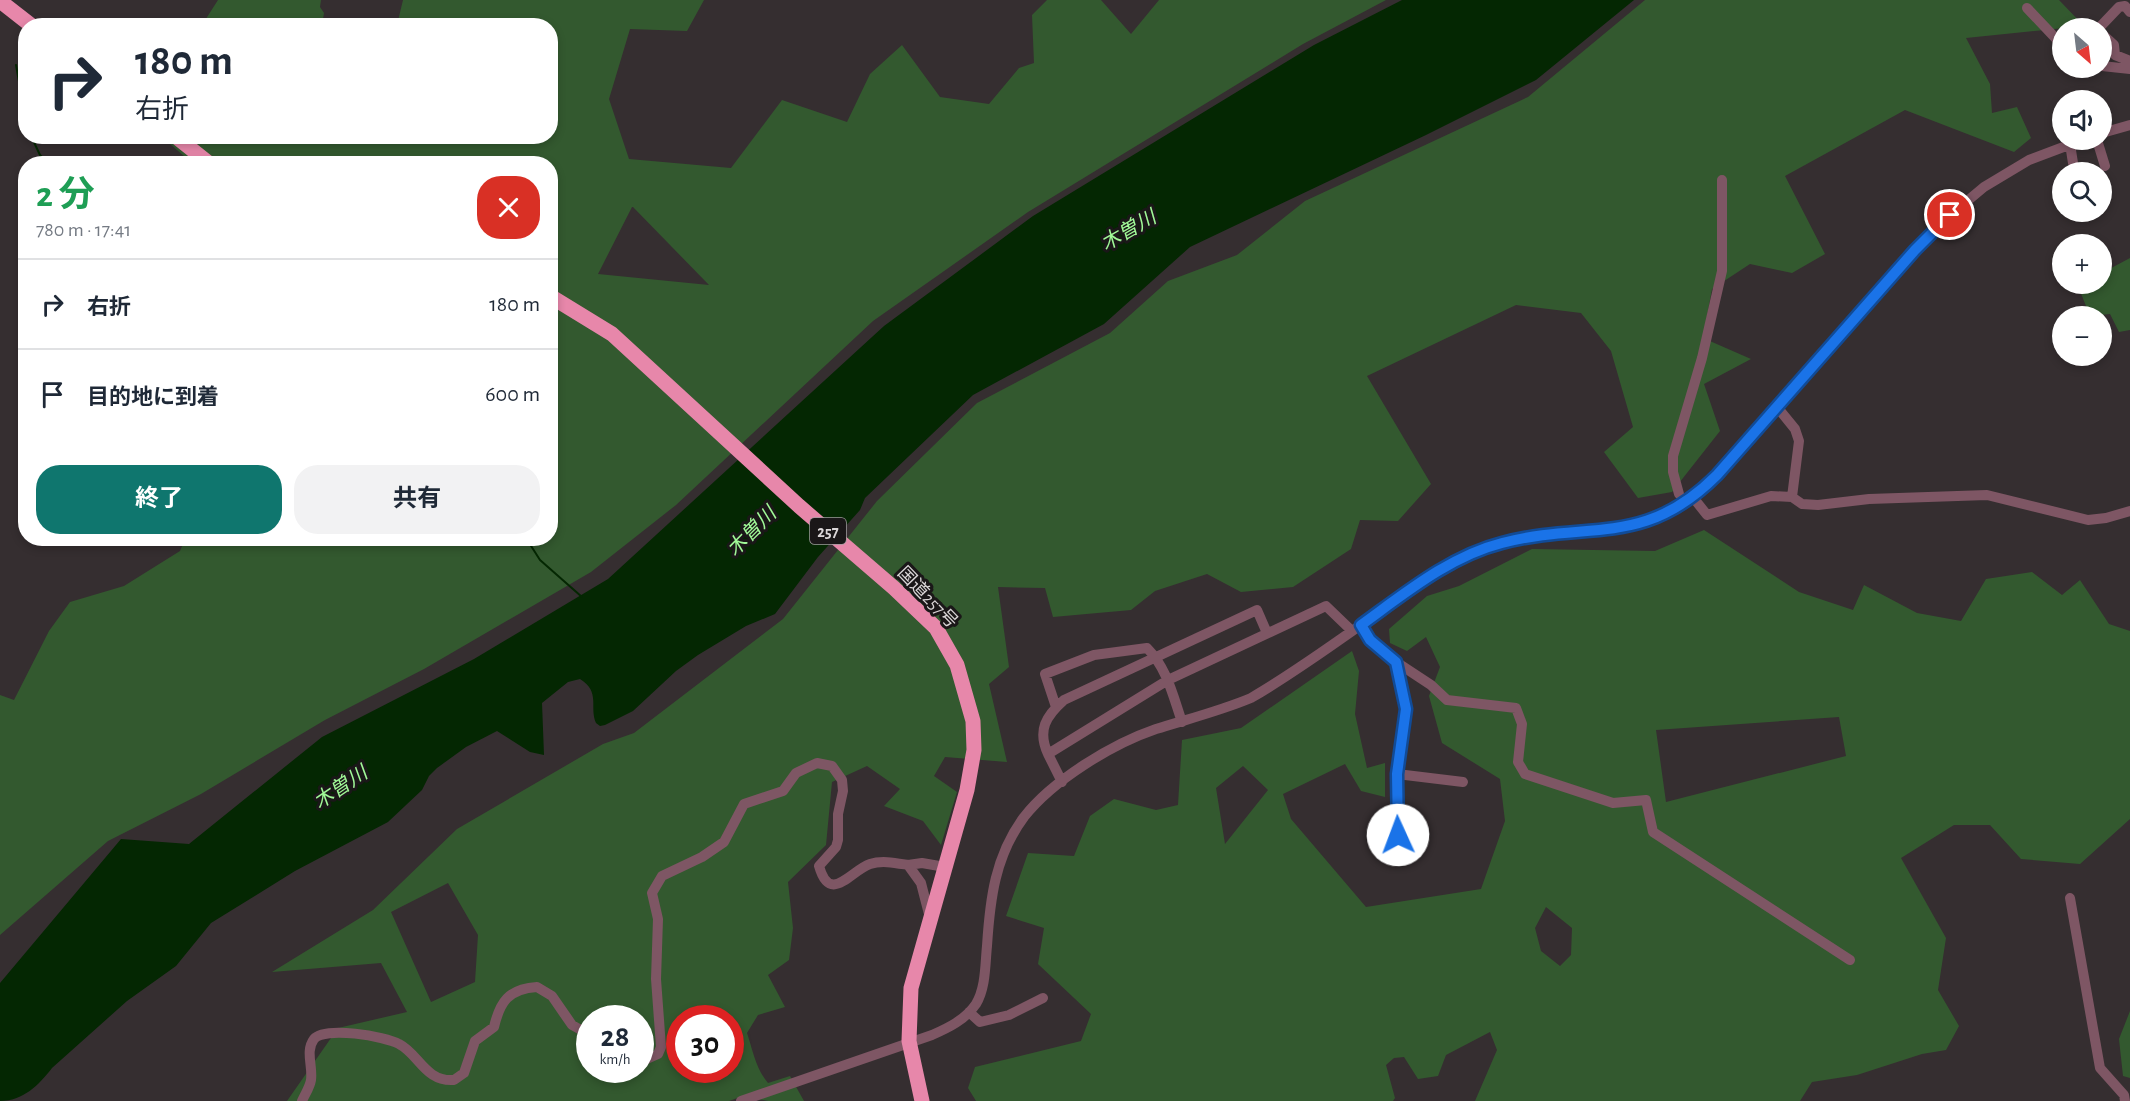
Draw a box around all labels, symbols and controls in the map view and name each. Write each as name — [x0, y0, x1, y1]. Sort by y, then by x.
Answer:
north arrow — [2052, 18, 2112, 78]
map controls — [2052, 18, 2112, 366]
text: 180 m — [135, 40, 233, 82]
icon: right — [36, 42, 114, 120]
button: sound — [2052, 90, 2112, 150]
text: 右折 — [135, 96, 189, 123]
button: search — [2052, 162, 2112, 222]
button: close — [477, 176, 540, 239]
text: 2 分 — [36, 177, 94, 213]
pin — [1924, 189, 1975, 240]
icon: arrive — [1933, 198, 1966, 231]
water label: 木曽川 — [1097, 205, 1161, 255]
text: 780 m · 17:41 — [36, 220, 131, 240]
button: + — [2052, 234, 2112, 294]
icon: right — [36, 288, 69, 321]
text: 180 m — [489, 293, 540, 315]
text: 右折 — [87, 296, 131, 318]
button: − — [2052, 306, 2112, 366]
icon: arrive — [36, 378, 69, 411]
text: 600 m — [485, 383, 540, 405]
text: 目的地に到着 — [87, 386, 219, 408]
button: 終了 — [36, 465, 282, 534]
button: 共有 — [294, 465, 540, 534]
water label: 木曽川 — [723, 501, 781, 560]
road number: 257 — [810, 518, 846, 544]
street label: 国道257号 — [894, 562, 962, 632]
water label: 木曽川 — [310, 761, 373, 813]
position arrow — [1366, 803, 1430, 867]
speed limit sign: 30 — [666, 1005, 744, 1083]
text: 28 — [601, 1022, 629, 1052]
text: km/h — [600, 1052, 630, 1067]

